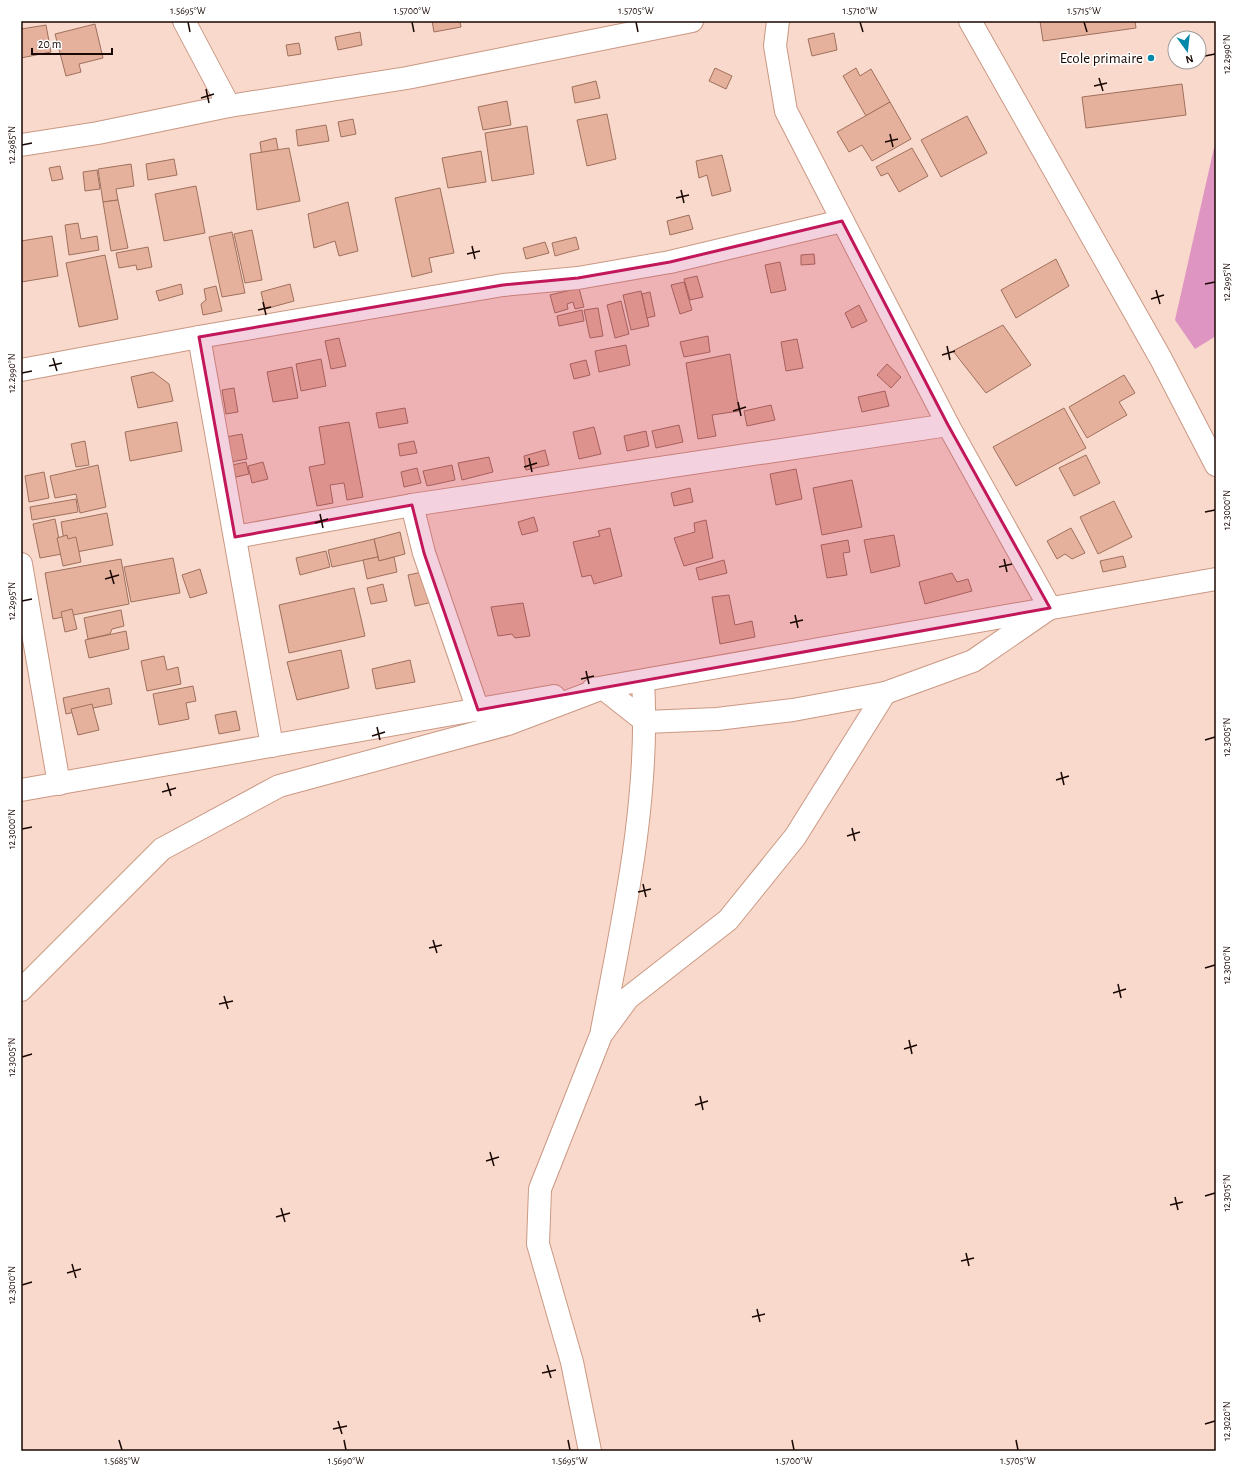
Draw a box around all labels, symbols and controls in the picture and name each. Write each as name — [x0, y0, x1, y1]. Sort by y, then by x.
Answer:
text: 1.5695°W — [170, 6, 206, 16]
text: 1.5700°W — [394, 6, 430, 16]
text: 1.5705°W — [618, 6, 654, 16]
text: 1.5710°W — [843, 6, 877, 16]
text: 1.5715°W — [1067, 6, 1101, 16]
scale bar — [32, 30, 112, 56]
north arrow — [1167, 30, 1207, 70]
text: 12.2990°N — [1222, 34, 1232, 74]
text: 20 m — [38, 38, 61, 50]
place label: Ecole primaire — [1060, 51, 1143, 66]
marker: Ecole primaire — [1146, 53, 1156, 63]
text: N — [1184, 53, 1195, 65]
text: 12.2985°N — [7, 126, 17, 164]
text: 12.2995°N — [1222, 263, 1232, 301]
text: 12.2990°N — [7, 353, 17, 393]
text: 12.3000°N — [1222, 490, 1232, 530]
text: 12.2995°N — [7, 582, 17, 620]
text: 12.3005°N — [1222, 718, 1232, 756]
text: 12.3000°N — [7, 809, 17, 849]
text: 12.3010°N — [1222, 946, 1232, 984]
text: 12.3005°N — [7, 1038, 17, 1076]
text: 12.3015°N — [1222, 1174, 1232, 1212]
text: 12.3010°N — [7, 1266, 17, 1304]
text: 12.3020°N — [1222, 1401, 1232, 1441]
text: 1.5685°W — [104, 1456, 140, 1466]
text: 1.5690°W — [328, 1456, 364, 1466]
text: 1.5695°W — [552, 1456, 588, 1466]
text: 1.5700°W — [776, 1456, 812, 1466]
text: 1.5705°W — [1000, 1456, 1036, 1466]

